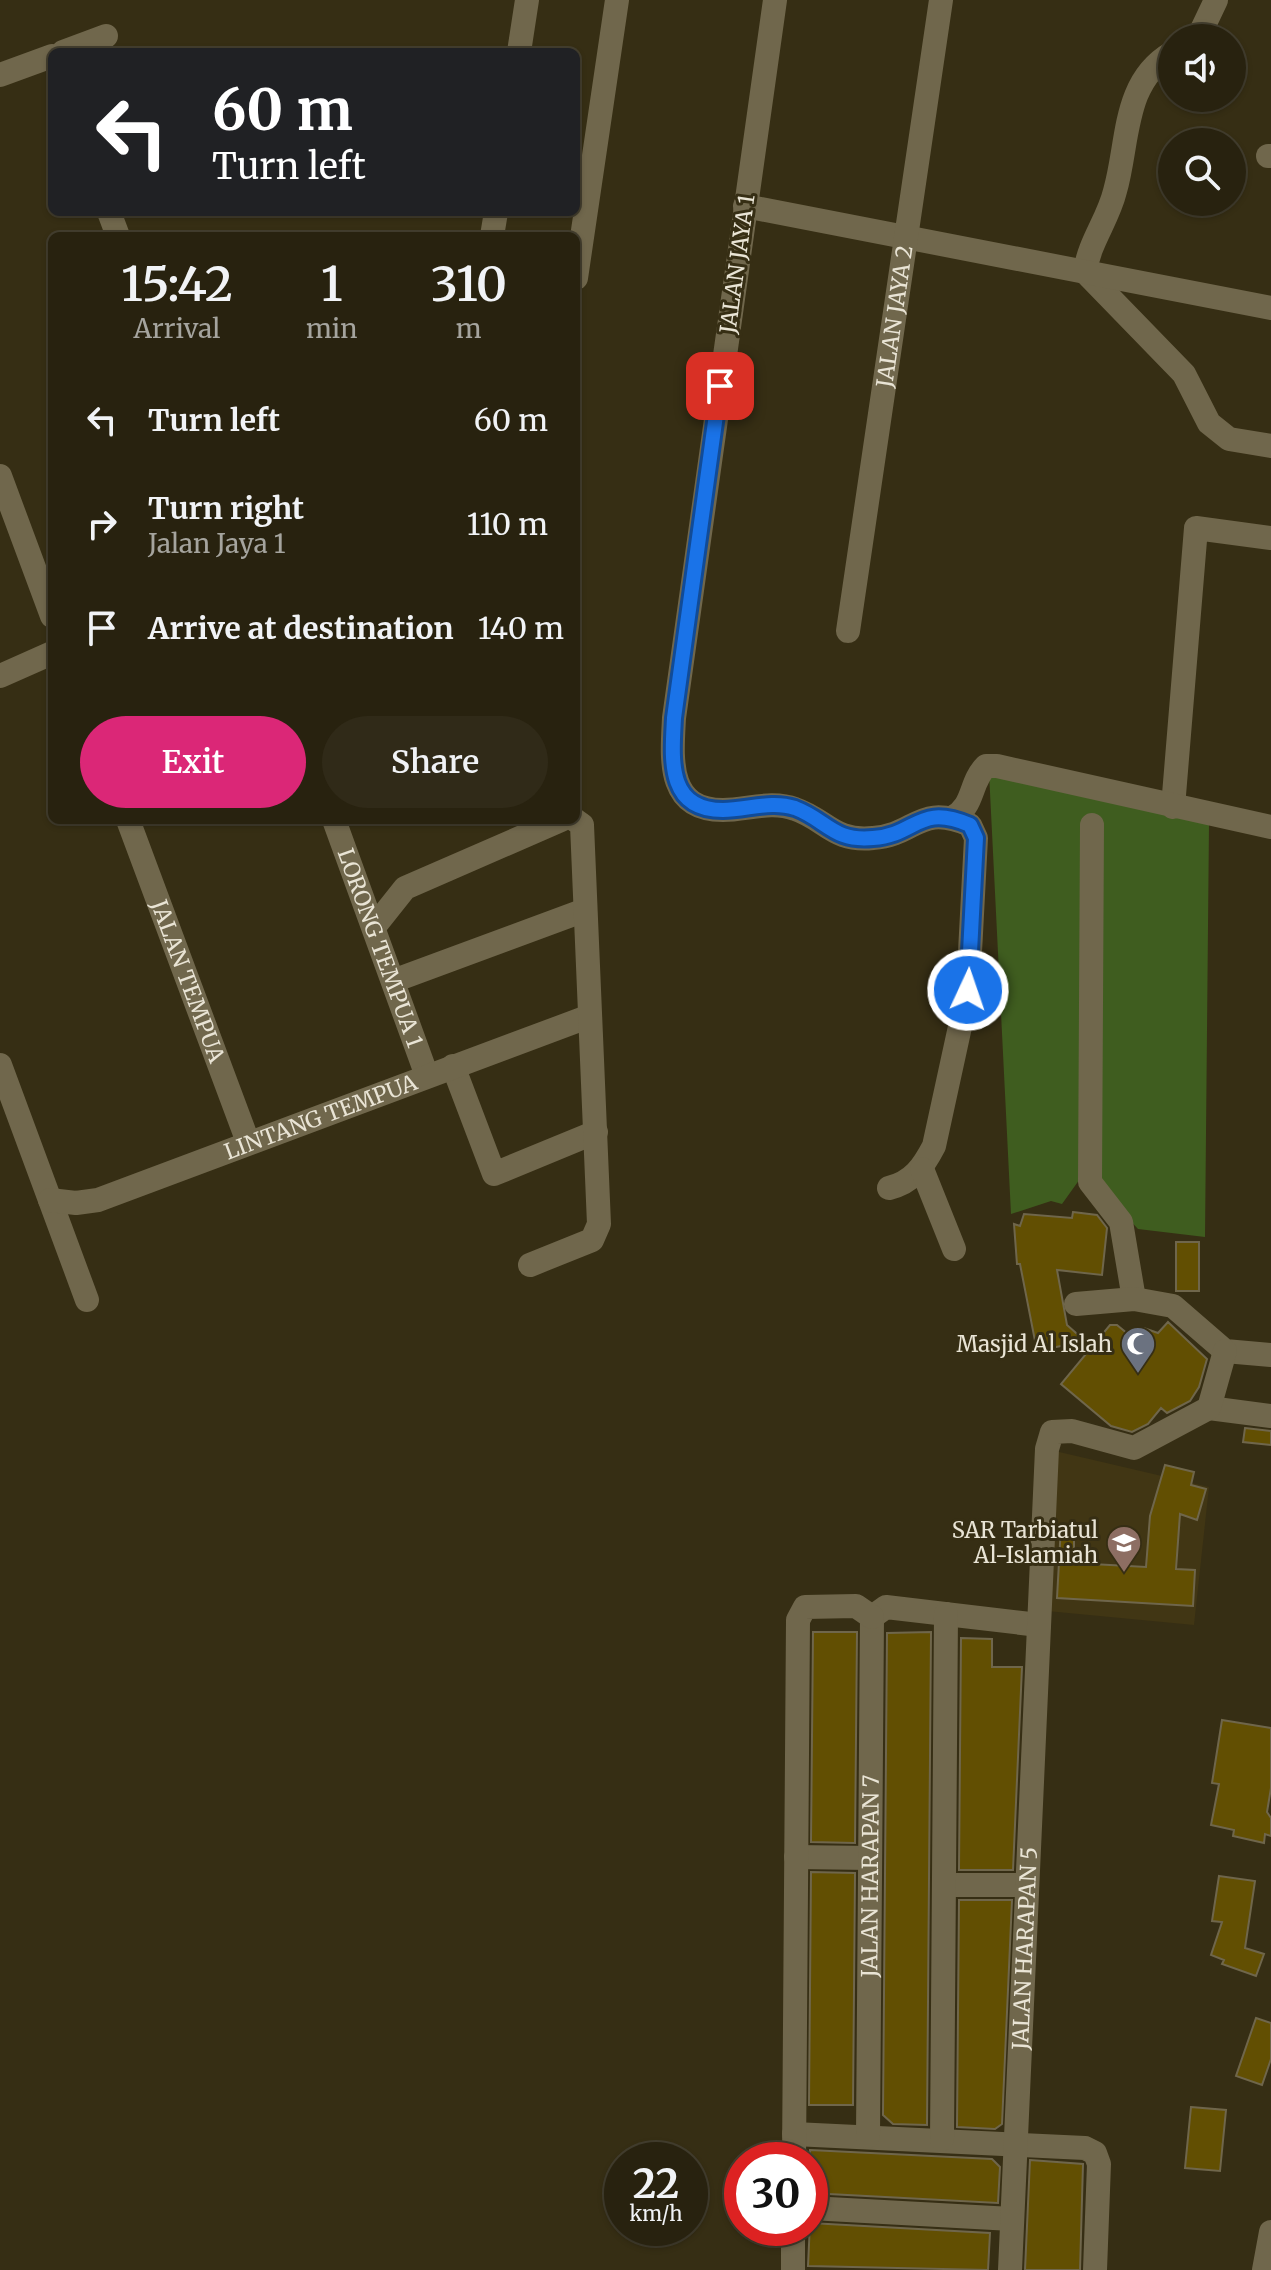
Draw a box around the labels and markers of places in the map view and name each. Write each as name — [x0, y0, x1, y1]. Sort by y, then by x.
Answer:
pin — [686, 352, 754, 420]
mosque icon: Masjid Al Islah — [1119, 1325, 1157, 1375]
place label: Masjid Al Islah — [956, 1330, 1112, 1358]
place label: SAR Tarbiatul Al-Islamiah — [952, 1516, 1098, 1569]
school or university icon: SAR Tarbiatul Al-Islamiah — [1105, 1524, 1143, 1574]

